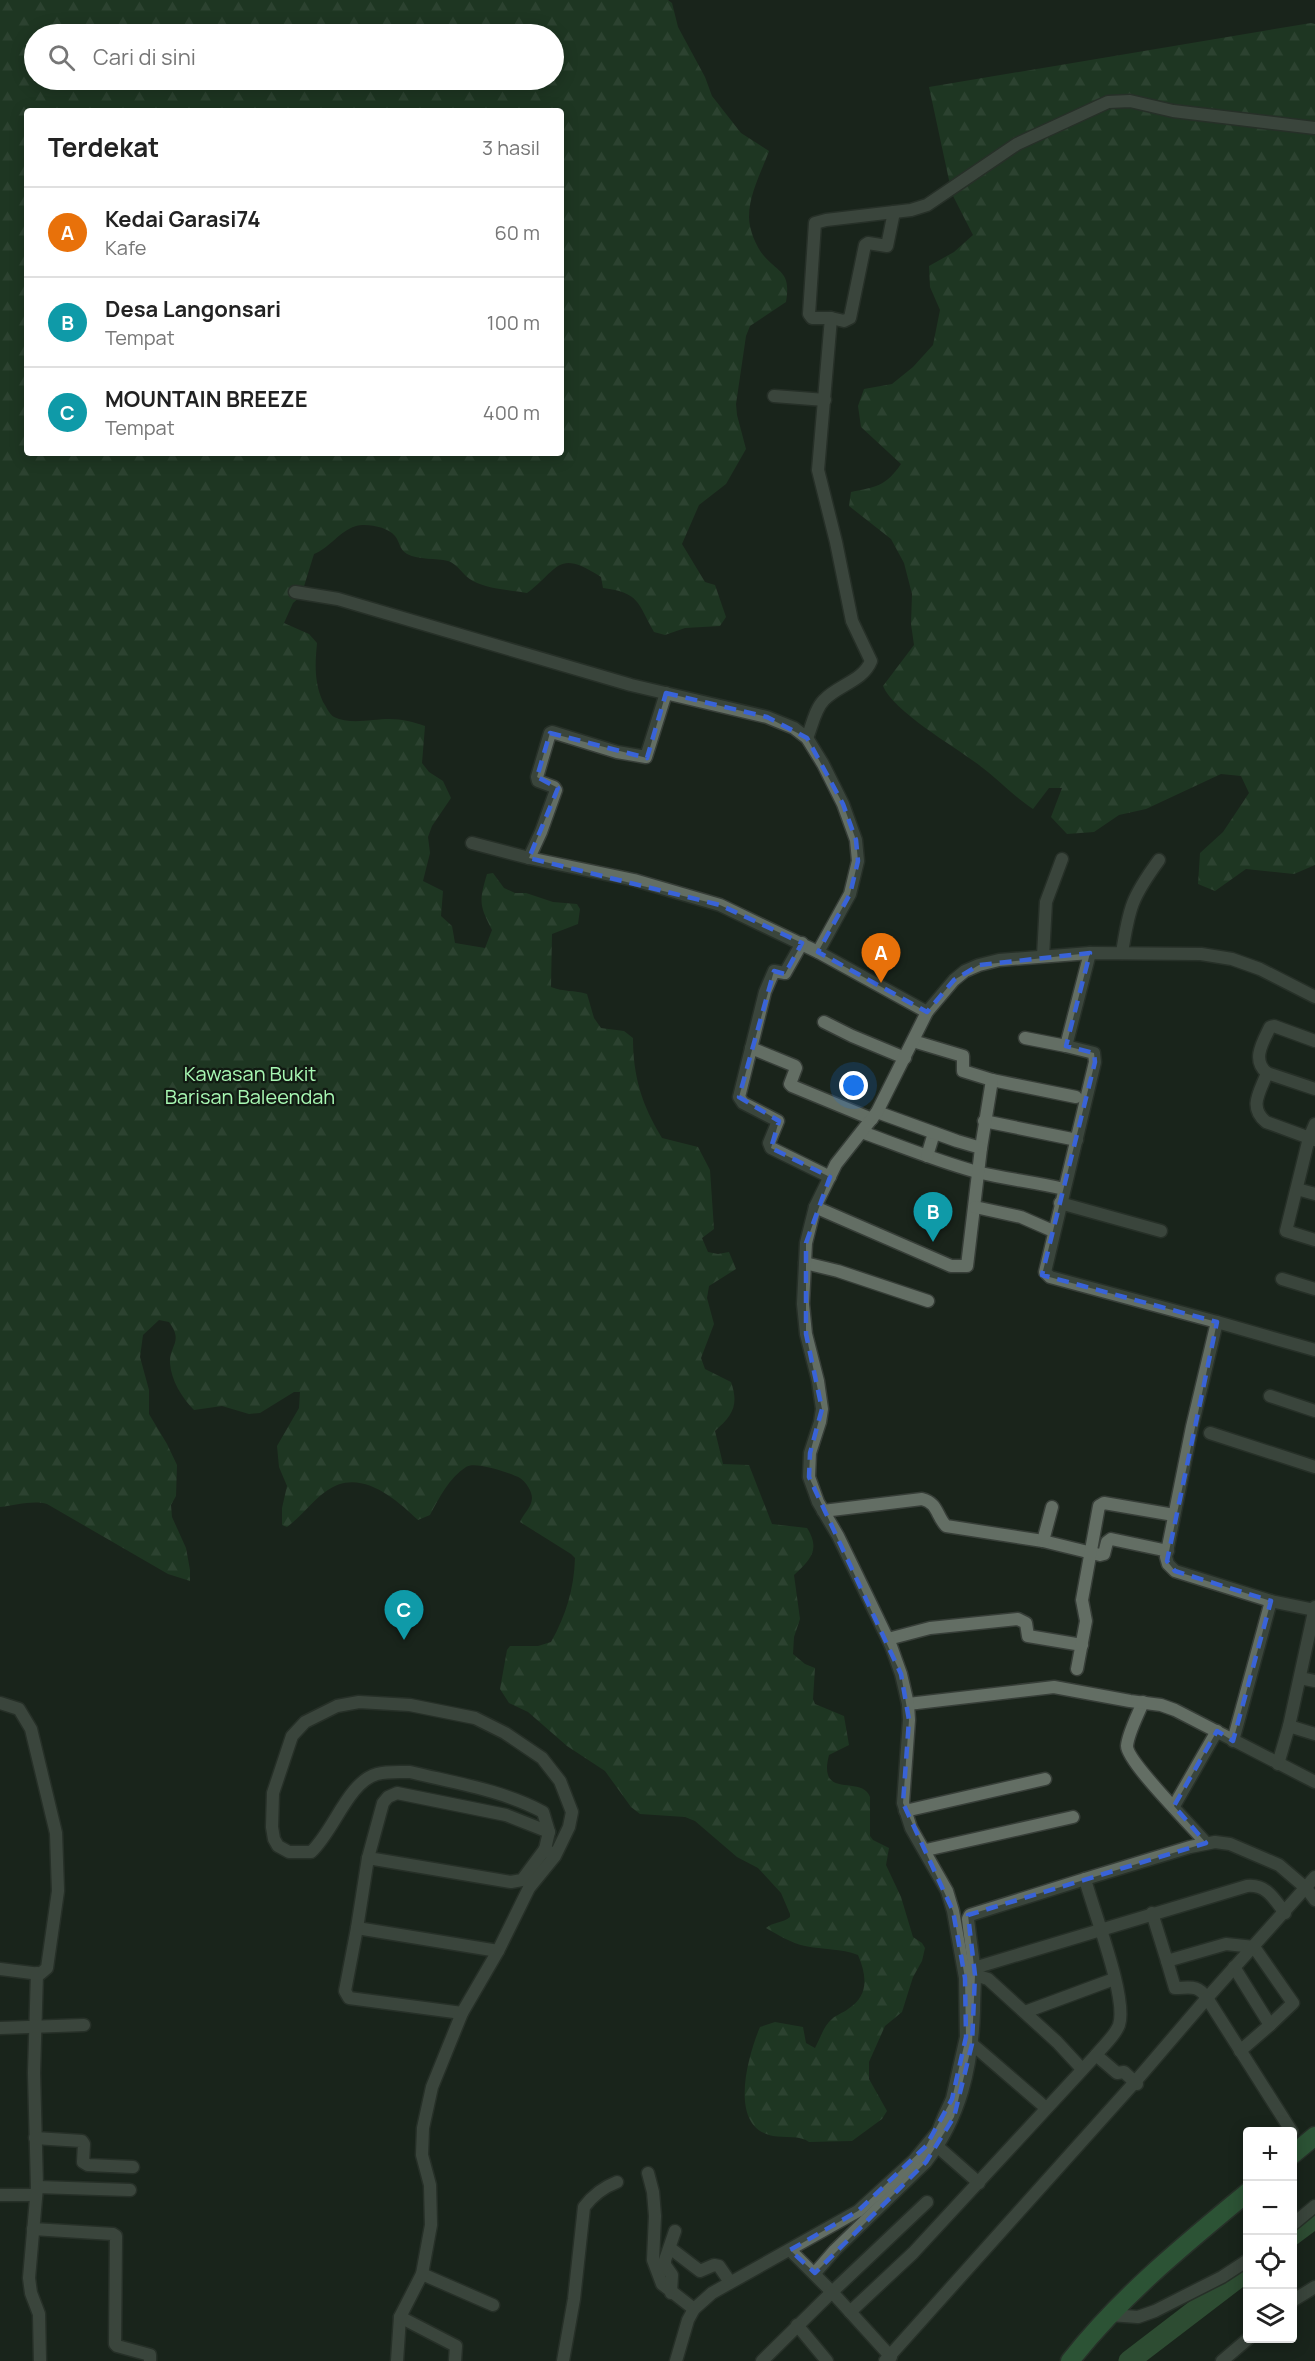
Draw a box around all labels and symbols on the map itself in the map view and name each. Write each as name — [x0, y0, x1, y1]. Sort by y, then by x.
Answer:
pin: A — [862, 934, 900, 983]
park label: Kawasan Bukit Barisan Baleendah — [165, 1060, 335, 1110]
your location — [839, 1071, 868, 1100]
pin: B — [914, 1192, 952, 1242]
pin: C — [384, 1590, 424, 1640]

